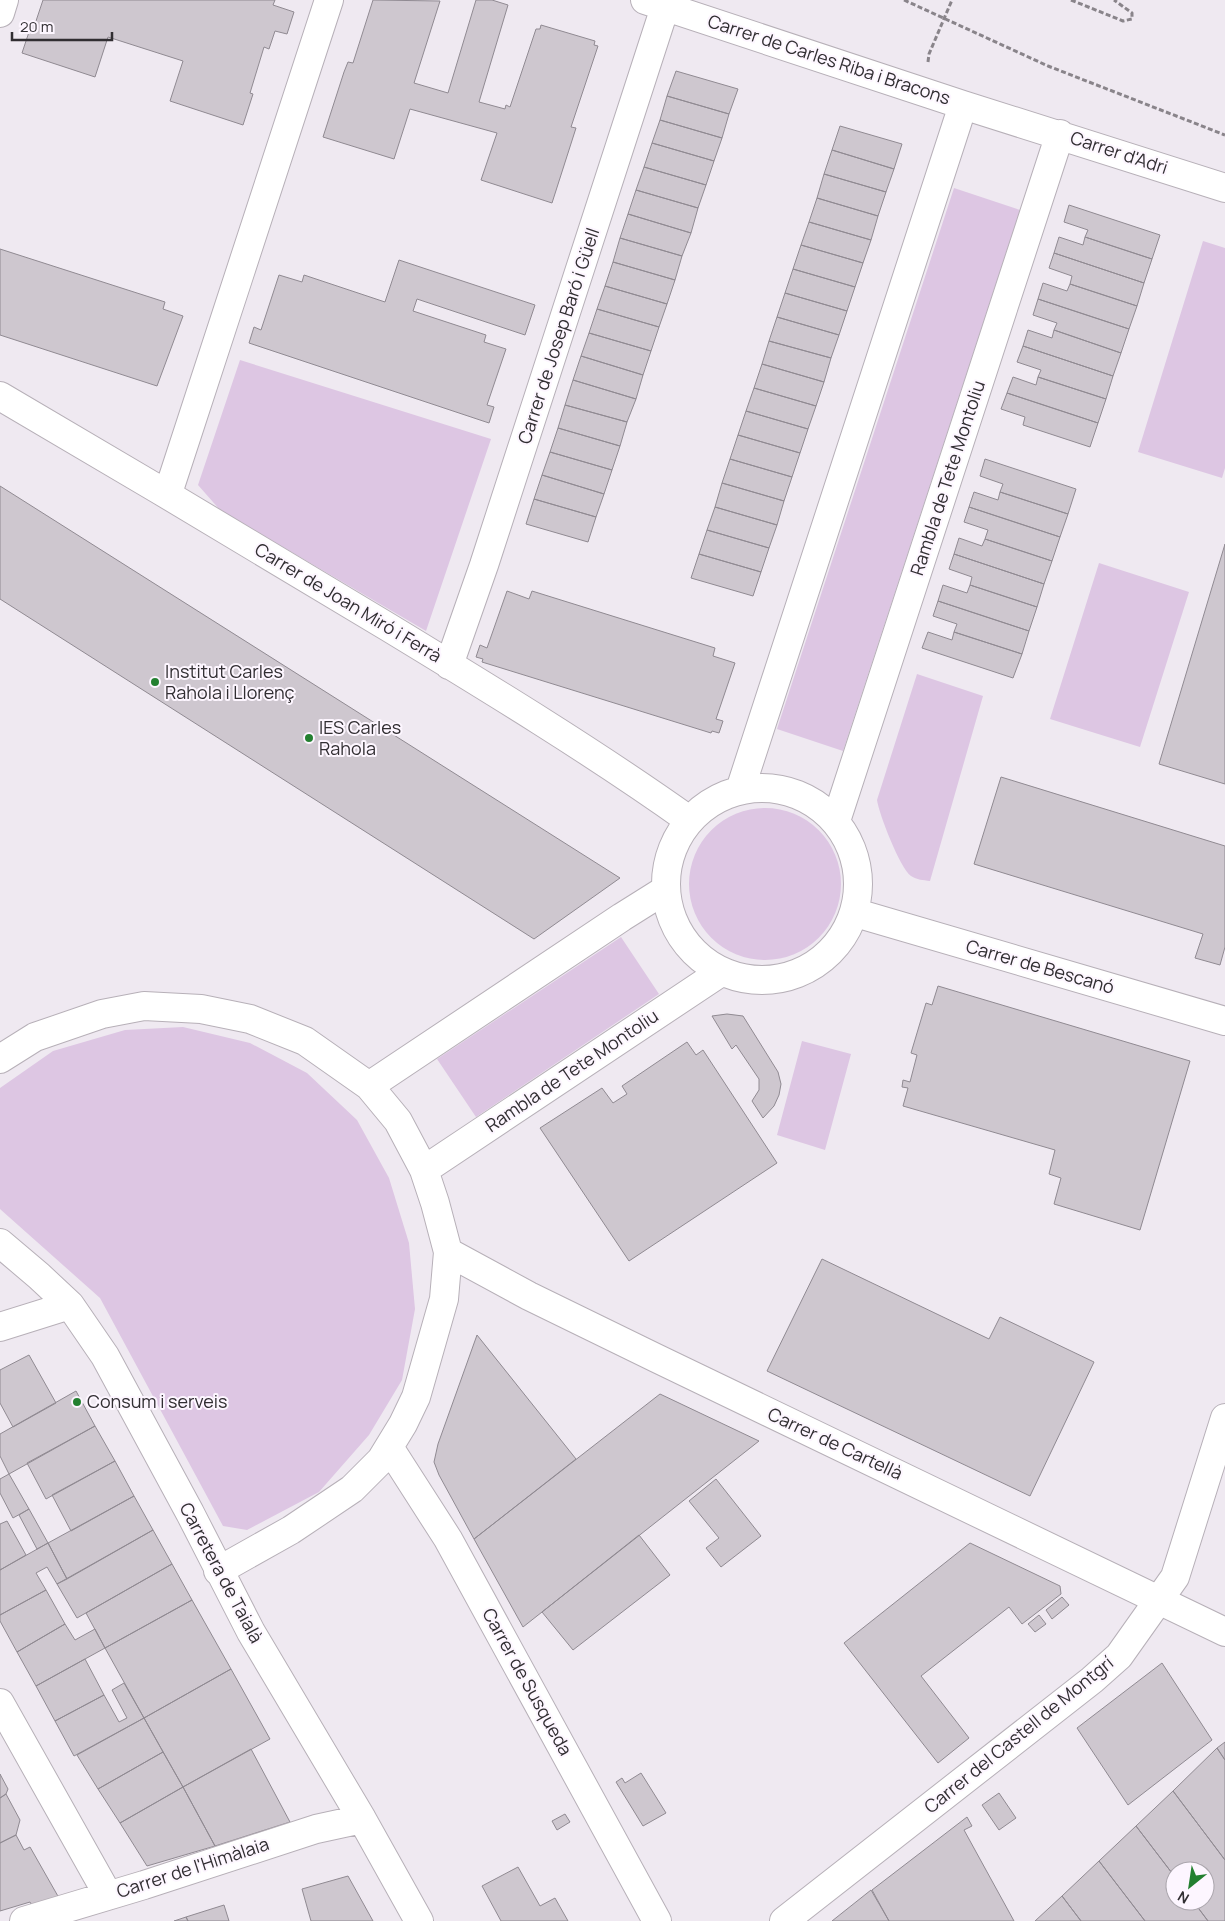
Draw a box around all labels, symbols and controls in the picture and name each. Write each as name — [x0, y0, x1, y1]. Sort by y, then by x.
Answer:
street label: Carrer de Carles Riba i Bracons — [705, 8, 954, 110]
scale bar — [12, 10, 112, 42]
text: 20 m — [20, 16, 53, 37]
street label: Carrer d'Adri — [1067, 125, 1171, 179]
street label: Carrer de Josep Baró i Güell — [512, 225, 604, 447]
street label: Rambla de Tete Montoliu — [904, 377, 990, 578]
street label: Carrer de Joan Miró i Ferrà — [251, 537, 446, 668]
place label: Institut Carles Rahola i Llorenç — [165, 659, 295, 704]
marker: Institut Carles Rahola i Llorenç — [149, 676, 161, 688]
place label: IES Carles Rahola — [319, 715, 401, 760]
marker: IES Carles Rahola — [303, 732, 315, 744]
street label: Carrer de Bescanó — [963, 933, 1117, 999]
street label: Rambla de Tete Montoliu — [480, 1003, 663, 1137]
place label: Consum i serveis — [87, 1389, 227, 1413]
marker: Consum i serveis — [71, 1396, 83, 1408]
street label: Carrer de Cartellà — [764, 1401, 907, 1485]
street label: Carretera de Taialà — [175, 1498, 269, 1647]
street label: Carrer de Susqueda — [477, 1604, 578, 1759]
street label: Carrer del Castell de Montgrí — [919, 1650, 1118, 1818]
street label: Carrer de l'Himàlaia — [113, 1831, 272, 1903]
north arrow — [1165, 1861, 1215, 1911]
text: N — [1174, 1887, 1192, 1908]

